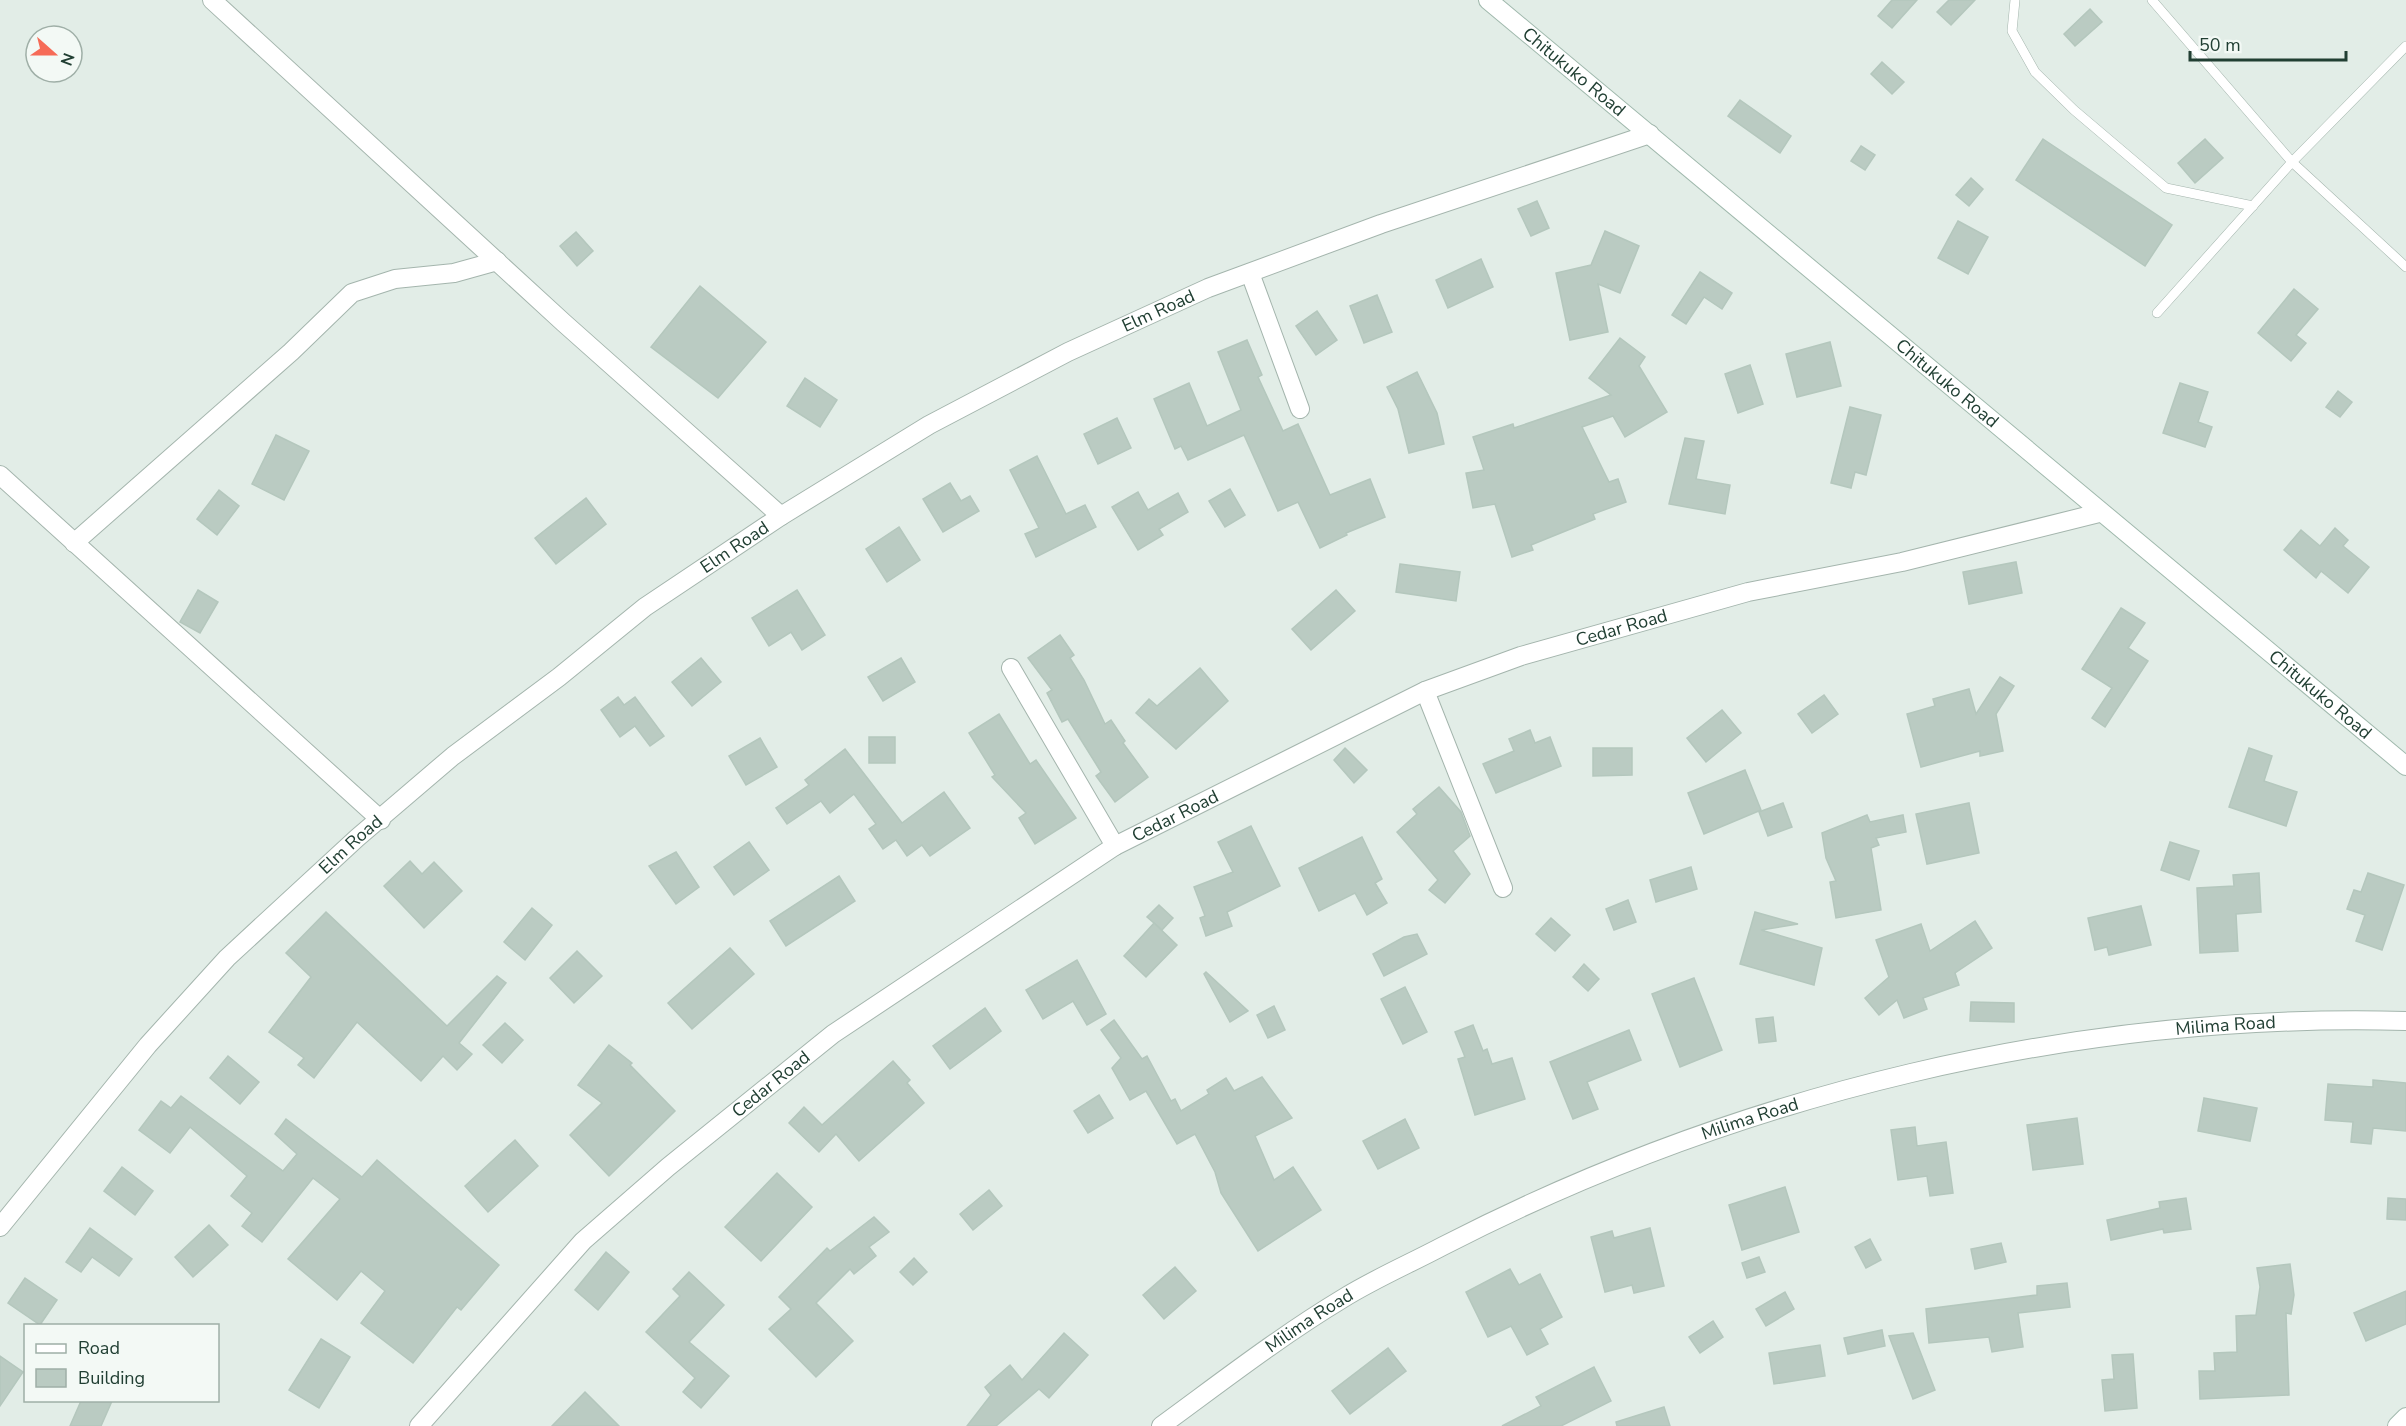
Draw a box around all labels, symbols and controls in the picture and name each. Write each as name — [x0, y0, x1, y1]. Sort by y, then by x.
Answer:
street label: Chitukuko Road — [1517, 22, 1631, 122]
north arrow — [24, 24, 84, 84]
scale bar — [2190, 24, 2346, 62]
text: 50 m — [2199, 33, 2241, 57]
text: N — [55, 49, 79, 69]
street label: Elm Road — [1118, 284, 1199, 338]
street label: Chitukuko Road — [1891, 333, 2004, 433]
street label: Elm Road — [695, 516, 773, 579]
street label: Cedar Road — [1573, 603, 1670, 652]
street label: Chitukuko Road — [2264, 644, 2377, 745]
street label: Cedar Road — [1128, 784, 1223, 848]
street label: Elm Road — [314, 809, 388, 879]
street label: Milima Road — [2174, 1010, 2276, 1041]
street label: Cedar Road — [727, 1045, 815, 1123]
street label: Milima Road — [1698, 1092, 1801, 1146]
street label: Milima Road — [1260, 1283, 1358, 1358]
legend — [24, 1324, 219, 1402]
text: Road — [78, 1336, 120, 1360]
text: Building — [78, 1366, 145, 1390]

